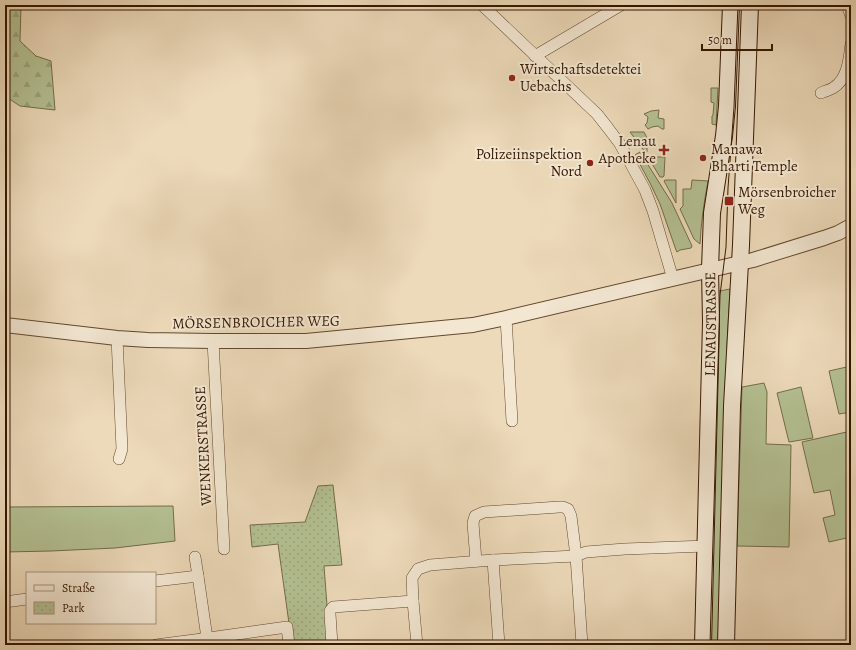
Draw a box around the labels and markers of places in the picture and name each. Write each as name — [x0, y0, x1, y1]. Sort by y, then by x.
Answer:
place label: Wirtschaftsdetektei Uebachs — [519, 59, 641, 96]
marker: Wirtschaftsdetektei Uebachs — [507, 73, 517, 83]
place label: Lenau Apotheke — [598, 131, 657, 168]
place label: Manawa Bharti Temple — [711, 139, 798, 176]
place label: Polizeiinspektion Nord — [476, 144, 583, 181]
marker: Lenau Apotheke — [659, 145, 669, 155]
marker: Manawa Bharti Temple — [698, 153, 708, 163]
marker: Polizeiinspektion Nord — [585, 158, 595, 168]
place label: Mörsenbroicher Weg — [737, 182, 837, 219]
marker: Mörsenbroicher Weg — [723, 195, 735, 207]

